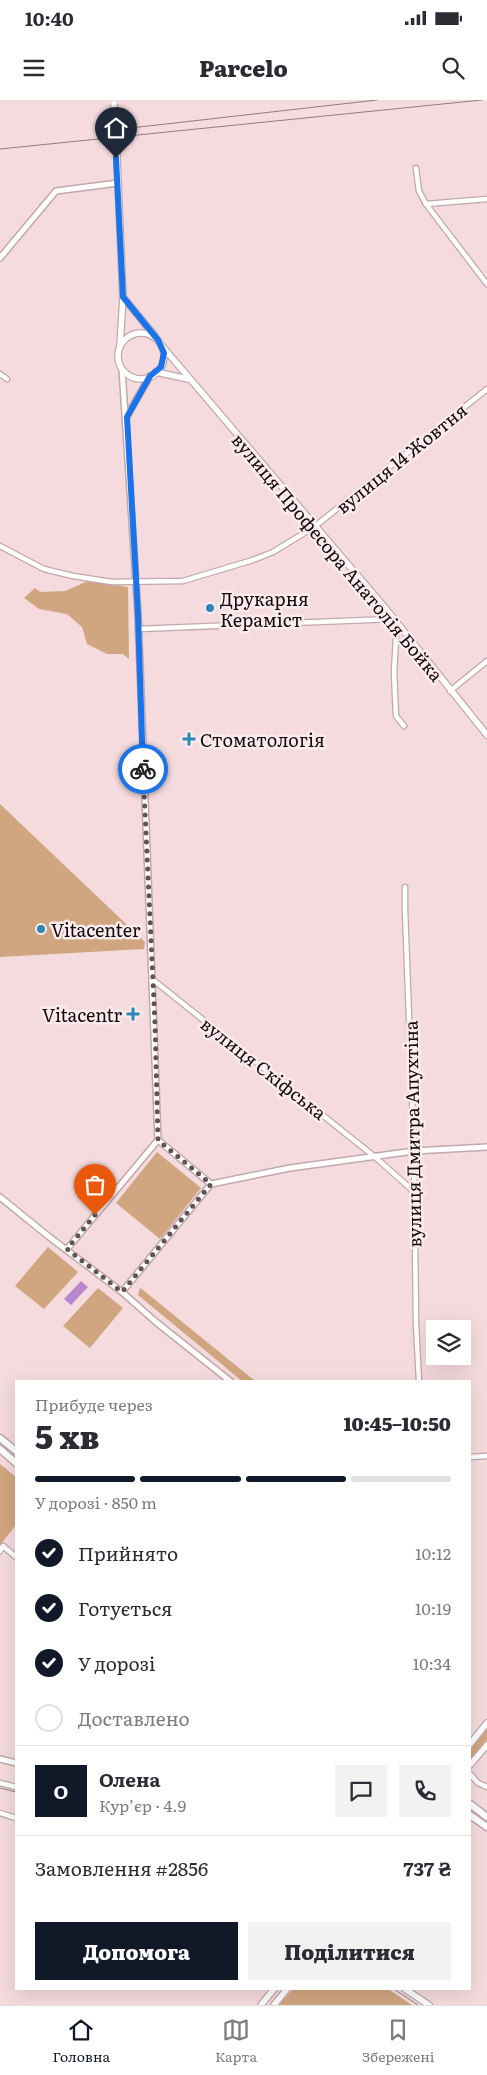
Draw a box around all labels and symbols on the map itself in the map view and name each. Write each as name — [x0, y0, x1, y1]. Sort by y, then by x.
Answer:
pin — [95, 107, 137, 158]
street label: вулиця 14 Жовтня — [329, 396, 473, 520]
street label: вулиця Професора Анатолія Бойка — [226, 427, 450, 687]
place label: Друкарня Кераміст — [220, 585, 309, 633]
marker: Друкарня Кераміст — [204, 602, 216, 614]
place label: Стоматологія — [200, 726, 325, 753]
marker: Стоматологія — [182, 732, 196, 746]
courier — [118, 744, 168, 794]
place label: Vitacenter — [51, 916, 141, 943]
marker: Vitacenter — [35, 923, 47, 935]
place label: Vitacentr — [42, 1001, 122, 1028]
marker: Vitacentr — [126, 1007, 140, 1021]
street label: вулиця Скіфська — [195, 1010, 333, 1126]
street label: вулиця Дмитра Апухтіна — [397, 1020, 427, 1248]
pin — [74, 1164, 116, 1215]

